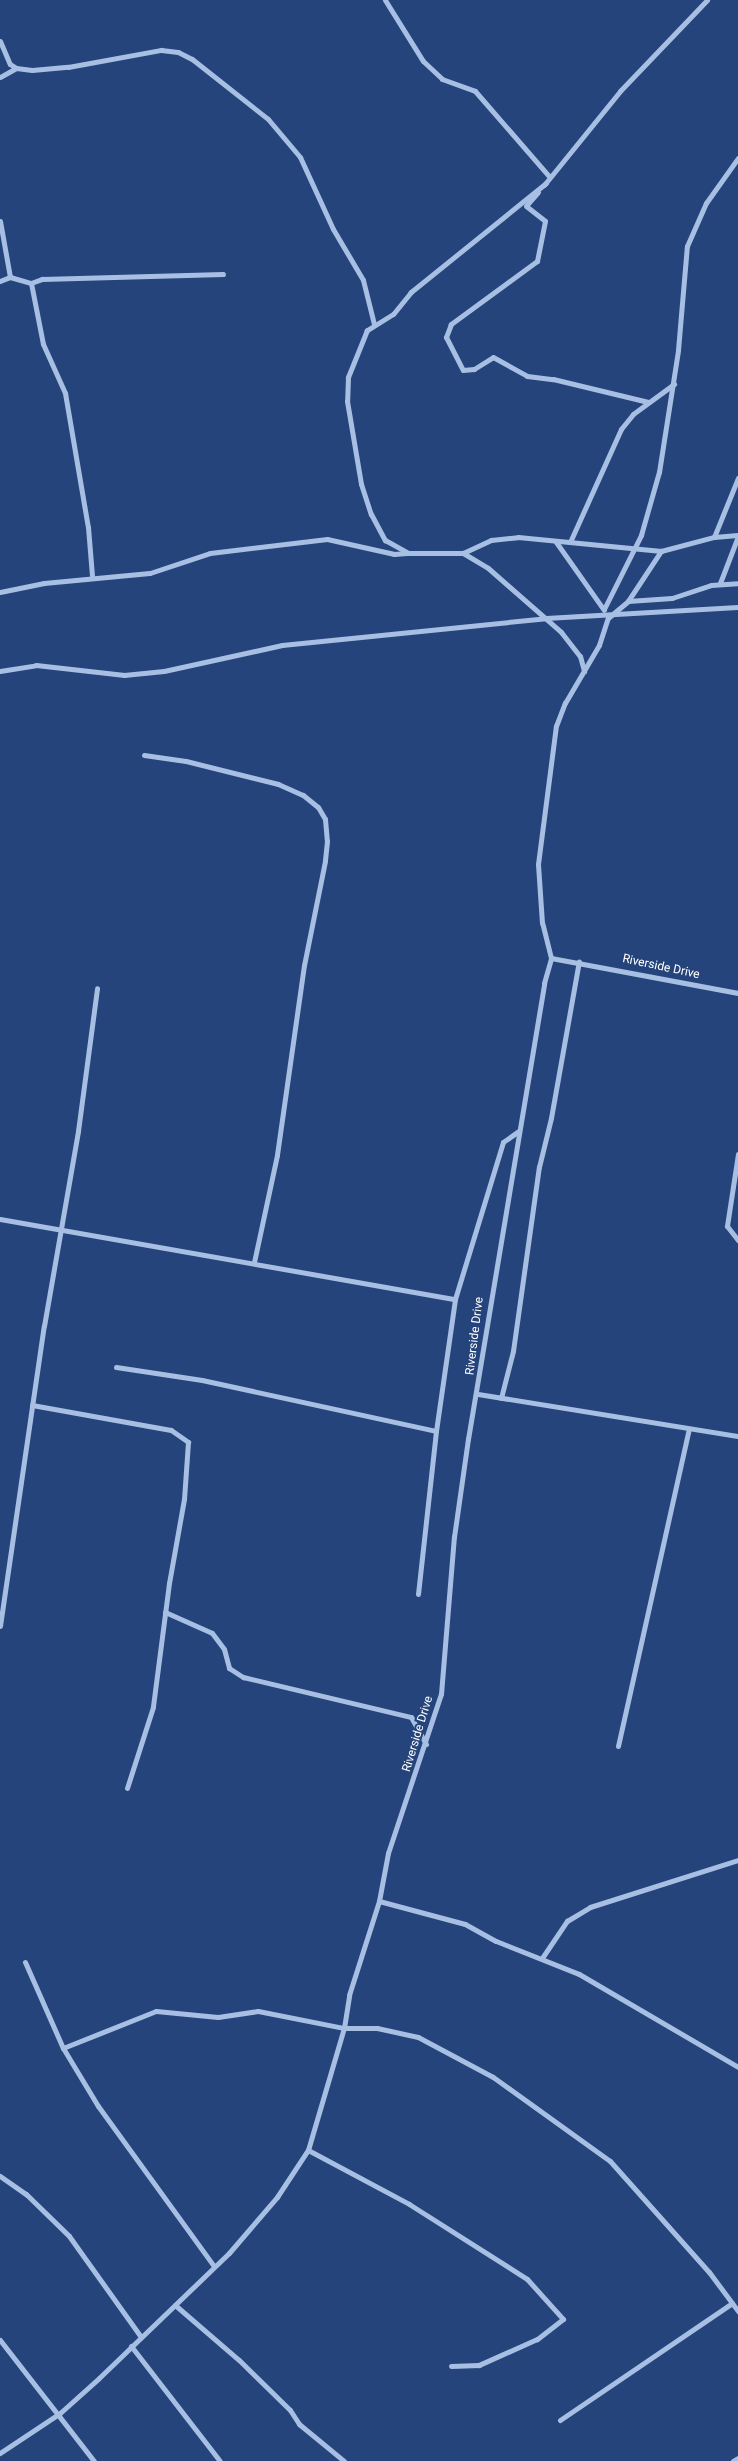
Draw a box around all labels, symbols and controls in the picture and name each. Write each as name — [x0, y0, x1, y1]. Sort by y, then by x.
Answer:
street label: Riverside Drive — [621, 952, 701, 982]
street label: Riverside Drive — [463, 1296, 487, 1376]
street label: Riverside Drive — [400, 1694, 436, 1774]

